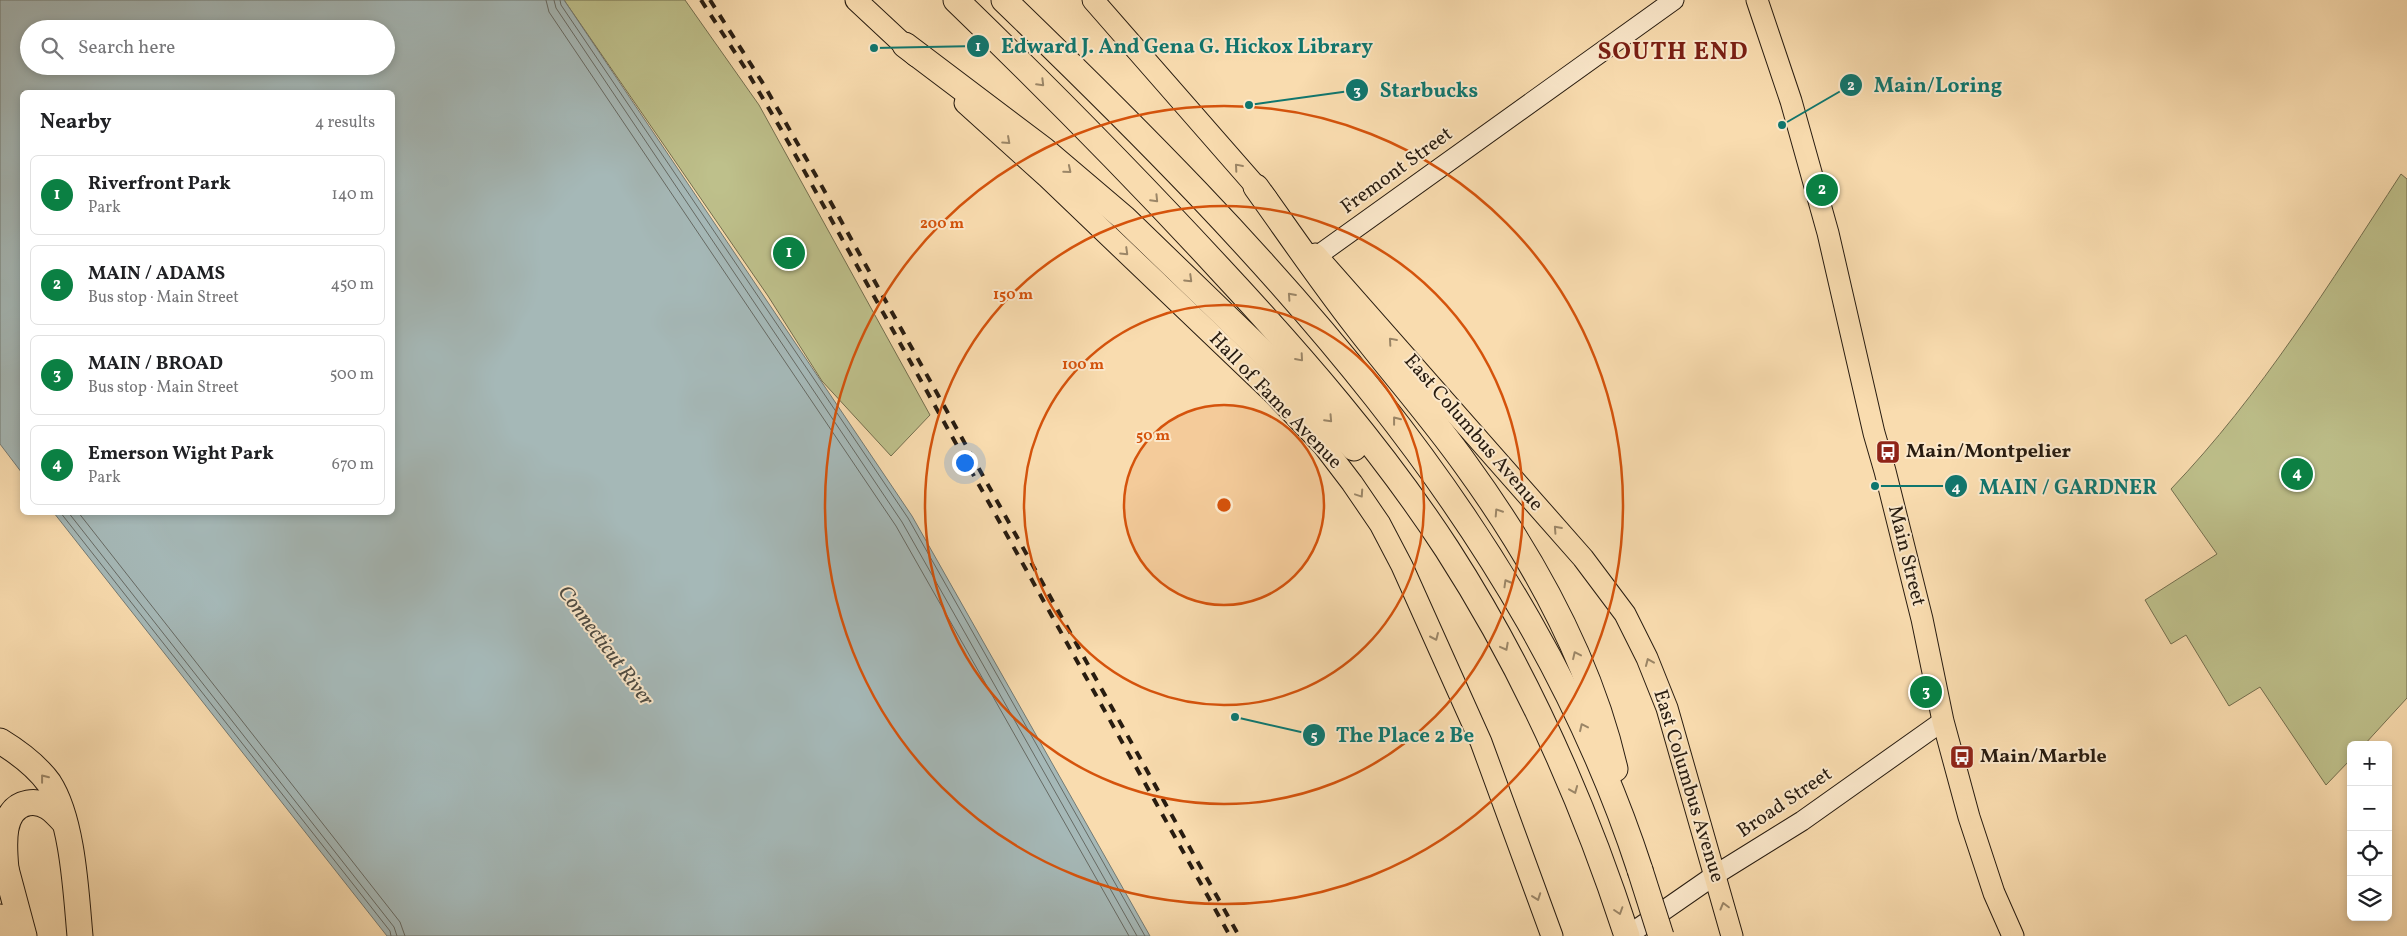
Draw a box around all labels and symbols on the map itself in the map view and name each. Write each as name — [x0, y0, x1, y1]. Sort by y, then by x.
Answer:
callout: Edward J. And Gena G. Hickox Library — [966, 28, 1383, 64]
text: Edward J. And Gena G. Hickox Library — [1001, 33, 1373, 62]
district label: SOUTH END — [1597, 35, 1749, 70]
text: 1 — [975, 37, 981, 58]
callout: Main/Loring — [1839, 67, 2012, 103]
callout: Starbucks — [1344, 72, 1488, 108]
text: Main/Loring — [1874, 72, 2002, 101]
text: 2 — [1847, 76, 1855, 97]
one-way arrow — [1036, 77, 1045, 86]
text: Starbucks — [1380, 77, 1478, 106]
text: 3 — [1353, 81, 1361, 102]
street label: Fremont Street — [1335, 121, 1459, 221]
one-way arrow — [1001, 135, 1010, 144]
one-way arrow — [1235, 163, 1244, 172]
one-way arrow — [1063, 164, 1072, 173]
pin: 2 — [1806, 171, 1838, 209]
one-way arrow — [1149, 194, 1158, 203]
text: 200 m — [920, 214, 964, 235]
pin: 1 — [773, 234, 805, 272]
one-way arrow — [1119, 246, 1128, 255]
one-way arrow — [1183, 273, 1192, 282]
text: 150 m — [993, 285, 1033, 306]
one-way arrow — [1288, 293, 1297, 302]
street label: Hall of Fame Avenue — [1202, 326, 1348, 476]
one-way arrow — [1389, 337, 1398, 346]
street label: East Columbus Avenue — [1397, 348, 1549, 518]
one-way arrow — [1294, 352, 1303, 361]
text: 100 m — [1062, 355, 1105, 376]
one-way arrow — [1323, 413, 1332, 422]
one-way arrow — [1393, 417, 1401, 426]
text: 50 m — [1136, 426, 1170, 447]
place label: Main/Montpelier — [1906, 438, 2072, 466]
bus stop icon: Main/Montpelier — [1875, 439, 1901, 465]
your location — [952, 450, 978, 476]
pin: 4 — [2281, 455, 2313, 493]
callout: MAIN / GARDNER — [1944, 468, 2167, 504]
text: MAIN / GARDNER — [1979, 474, 2157, 503]
text: 4 — [1951, 478, 1961, 499]
one-way arrow — [1354, 488, 1363, 497]
centre of rings — [1215, 496, 1233, 514]
street label: Main Street — [1880, 503, 1932, 609]
one-way arrow — [1495, 509, 1505, 518]
one-way arrow — [1554, 525, 1563, 534]
water label: Connecticut River — [550, 580, 660, 712]
one-way arrow — [1504, 580, 1514, 589]
one-way arrow — [1429, 632, 1440, 641]
one-way arrow — [1499, 641, 1509, 650]
one-way arrow — [1572, 651, 1582, 660]
one-way arrow — [1644, 658, 1655, 667]
pin: 3 — [1910, 673, 1942, 711]
street label: East Columbus Avenue — [1645, 686, 1731, 886]
callout: The Place 2 Be — [1301, 717, 1484, 753]
text: The Place 2 Be — [1336, 722, 1474, 751]
one-way arrow — [1578, 723, 1589, 732]
text: 5 — [1310, 726, 1318, 747]
place label: Main/Marble — [1980, 743, 2107, 771]
bus stop icon: Main/Marble — [1949, 744, 1975, 770]
street label: Broad Street — [1732, 761, 1838, 845]
one-way arrow — [42, 775, 50, 784]
one-way arrow — [1568, 785, 1578, 794]
one-way arrow — [1531, 893, 1541, 901]
one-way arrow — [1719, 901, 1730, 910]
one-way arrow — [1613, 907, 1623, 915]

